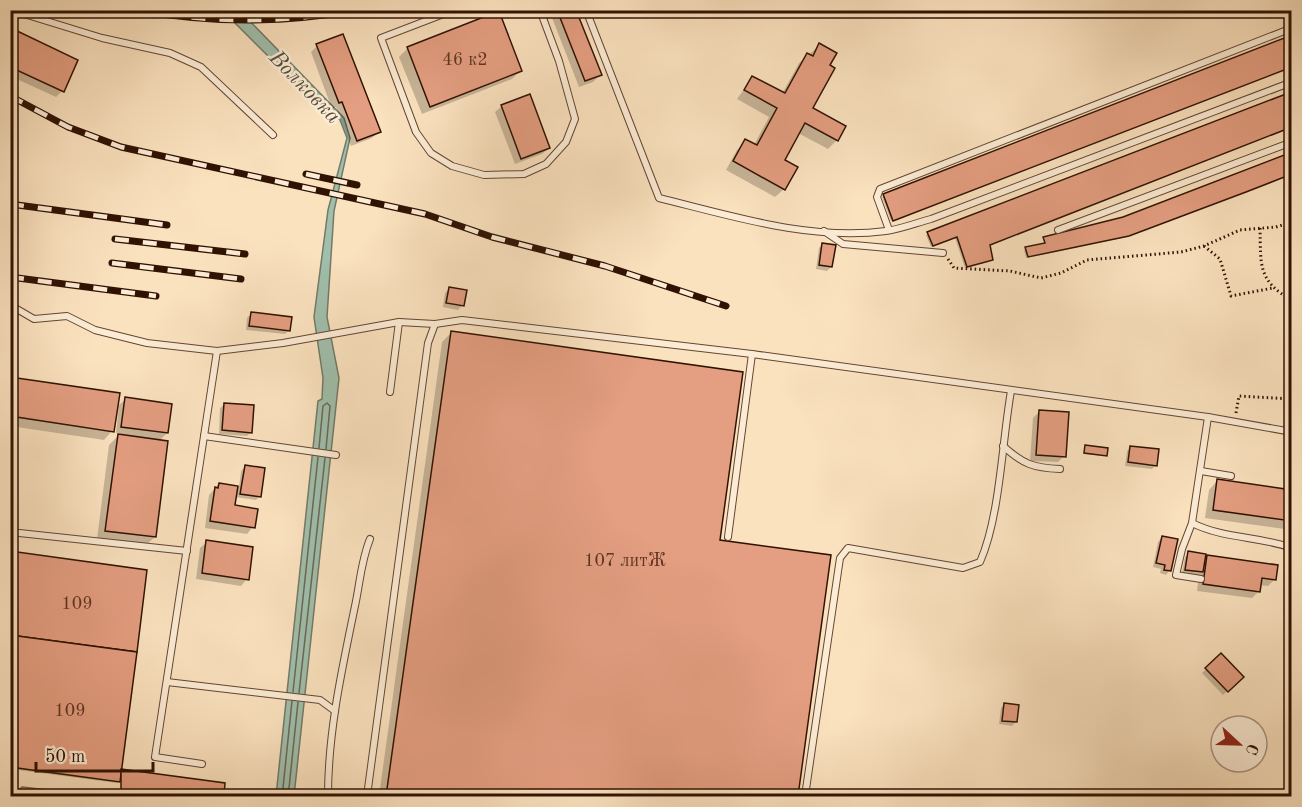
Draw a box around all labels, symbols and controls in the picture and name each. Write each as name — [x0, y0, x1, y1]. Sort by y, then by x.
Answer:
water label: Волковка — [264, 46, 345, 128]
house number: 46 к2 — [442, 51, 488, 69]
house number: 107 литЖ — [584, 552, 666, 570]
house number: 109 — [61, 595, 93, 613]
house number: 109 — [54, 702, 86, 720]
north arrow — [1209, 714, 1269, 774]
scale bar — [36, 735, 153, 773]
text: С — [1242, 741, 1260, 757]
text: 50 m — [45, 748, 85, 766]

